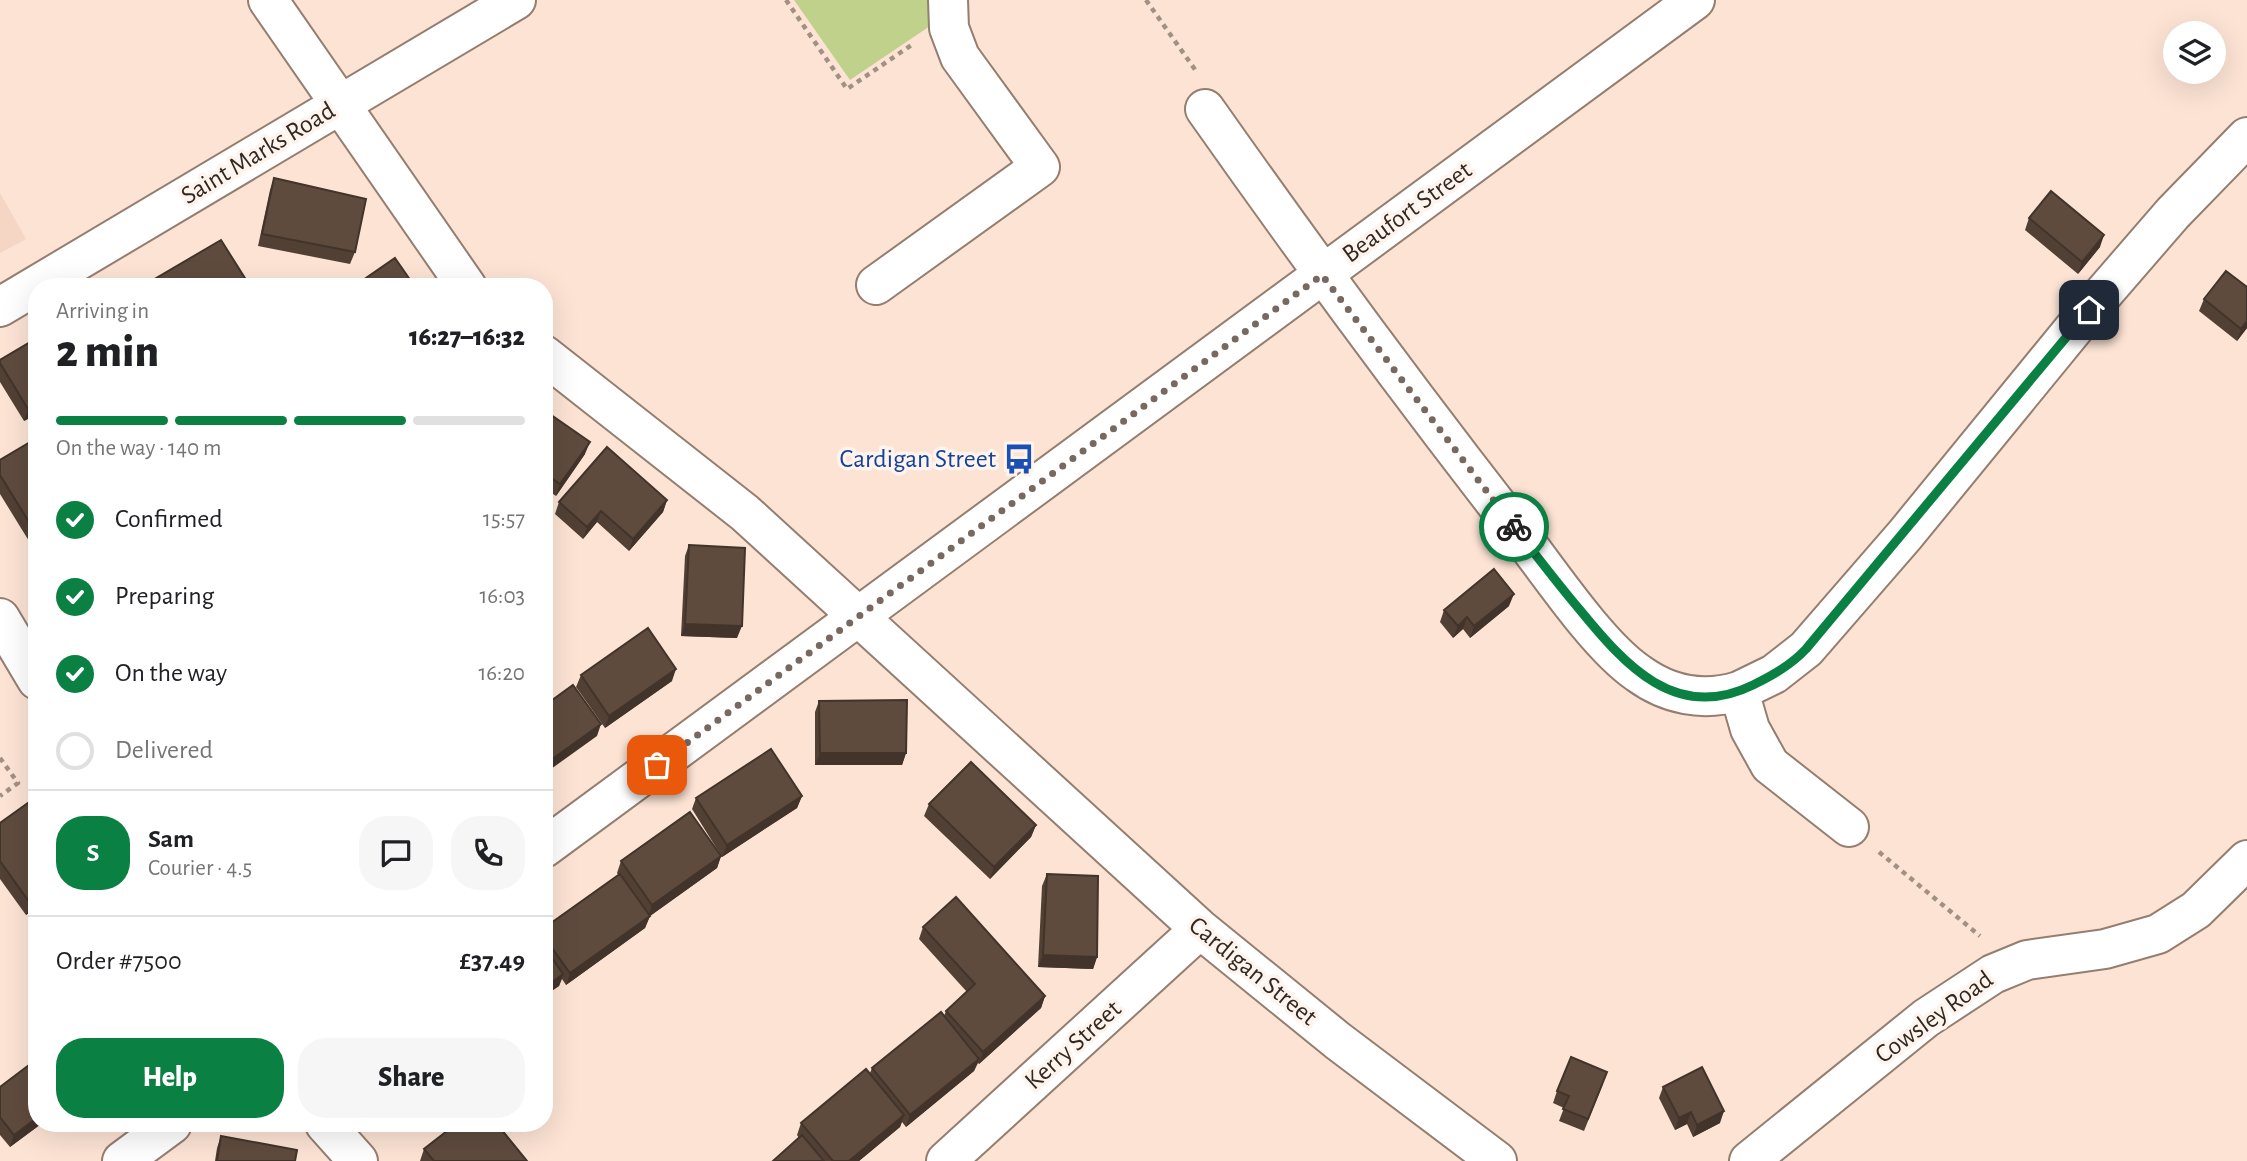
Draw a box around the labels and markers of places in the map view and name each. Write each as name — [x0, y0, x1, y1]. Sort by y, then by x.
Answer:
pin — [2059, 280, 2119, 340]
bus stop icon: Cardigan Street — [1002, 442, 1036, 476]
place label: Cardigan Street — [840, 446, 996, 472]
pin — [627, 735, 687, 795]

